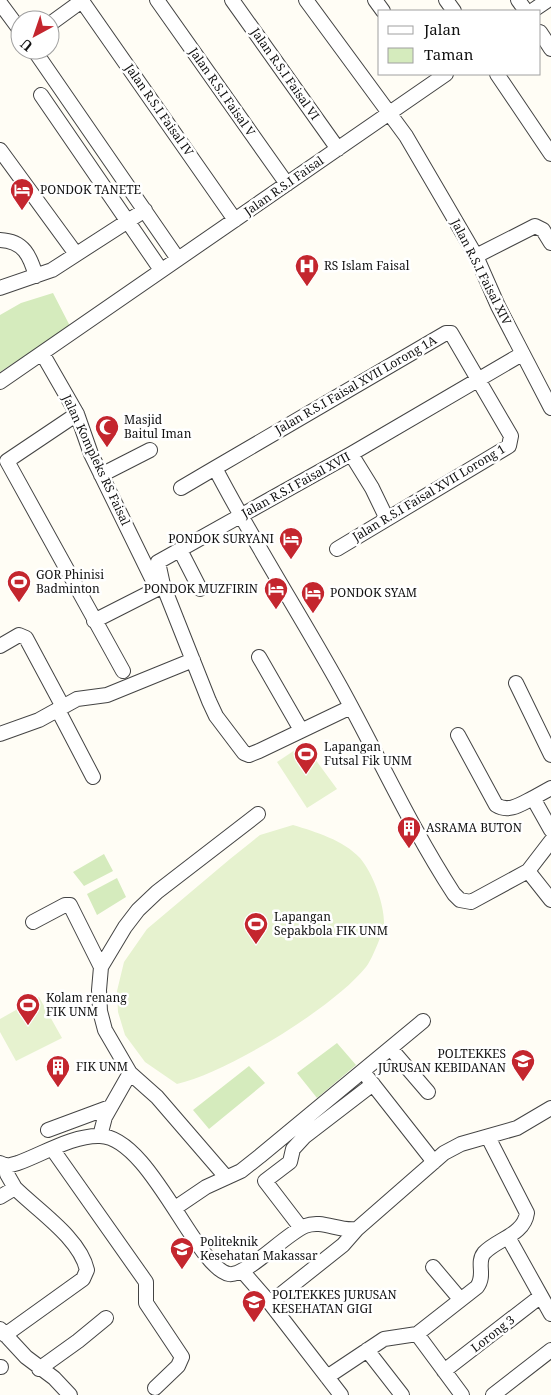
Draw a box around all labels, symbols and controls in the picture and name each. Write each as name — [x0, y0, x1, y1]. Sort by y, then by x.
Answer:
north arrow — [10, 10, 60, 60]
legend — [378, 10, 541, 75]
text: Jalan — [423, 19, 461, 39]
street label: Jalan R.S.I Faisal VI — [247, 23, 324, 123]
text: U — [16, 34, 36, 56]
street label: Jalan R.S.I Faisal V — [185, 43, 260, 140]
text: Taman — [424, 44, 474, 64]
street label: Jalan R.S.I Faisal IV — [121, 59, 198, 160]
street label: Jalan R.S.I Faisal — [240, 152, 327, 220]
hotel icon: PONDOK TANETE — [9, 177, 35, 211]
place label: PONDOK TANETE — [40, 181, 141, 198]
street label: Jalan R.S.I Faisal XIV — [447, 215, 516, 329]
hospital icon: RS Islam Faisal — [294, 253, 320, 287]
place label: RS Islam Faisal — [324, 257, 410, 274]
street label: Jalan R.S.I Faisal XVII Lorong 1A — [271, 331, 440, 438]
street label: Jalan Kompleks RS Faisal — [58, 391, 134, 528]
place label: Masjid Baitul Iman — [124, 411, 192, 442]
mosque icon: Masjid Baitul Iman — [94, 414, 120, 448]
street label: Jalan R.S.I Faisal XVII Lorong 1 — [348, 440, 508, 546]
street label: Jalan R.S.I Faisal XVII — [238, 448, 353, 522]
hotel icon: PONDOK SURYANI — [278, 526, 304, 560]
place label: PONDOK SURYANI — [168, 530, 274, 547]
place label: GOR Phinisi Badminton — [36, 566, 104, 597]
sports icon: GOR Phinisi Badminton — [6, 569, 32, 603]
hotel icon: PONDOK MUZFIRIN — [263, 576, 289, 610]
place label: PONDOK MUZFIRIN — [144, 580, 258, 597]
hotel icon: PONDOK SYAM — [300, 580, 326, 614]
place label: PONDOK SYAM — [330, 584, 417, 601]
place label: Lapangan Futsal Fik UNM — [324, 738, 412, 769]
sports icon: Lapangan Futsal Fik UNM — [293, 741, 319, 775]
building icon: ASRAMA BUTON — [396, 815, 422, 849]
place label: ASRAMA BUTON — [426, 819, 522, 836]
place label: Lapangan Sepakbola FIK UNM — [274, 908, 388, 939]
sports icon: Lapangan Sepakbola FIK UNM — [243, 911, 269, 945]
place label: Kolam renang FIK UNM — [46, 989, 127, 1020]
sports icon: Kolam renang FIK UNM — [15, 992, 41, 1026]
place label: POLTEKKES JURUSAN KEBIDANAN — [377, 1045, 506, 1076]
school or university icon: POLTEKKES JURUSAN KEBIDANAN — [510, 1048, 536, 1082]
building icon: FIK UNM — [45, 1054, 71, 1088]
place label: FIK UNM — [76, 1058, 128, 1075]
place label: Politeknik Kesehatan Makassar — [200, 1233, 318, 1264]
school or university icon: Politeknik Kesehatan Makassar — [169, 1236, 195, 1270]
place label: POLTEKKES JURUSAN KESEHATAN GIGI — [272, 1286, 397, 1317]
school or university icon: POLTEKKES JURUSAN KESEHATAN GIGI — [241, 1289, 267, 1323]
street label: Lorong 3 — [467, 1311, 518, 1356]

